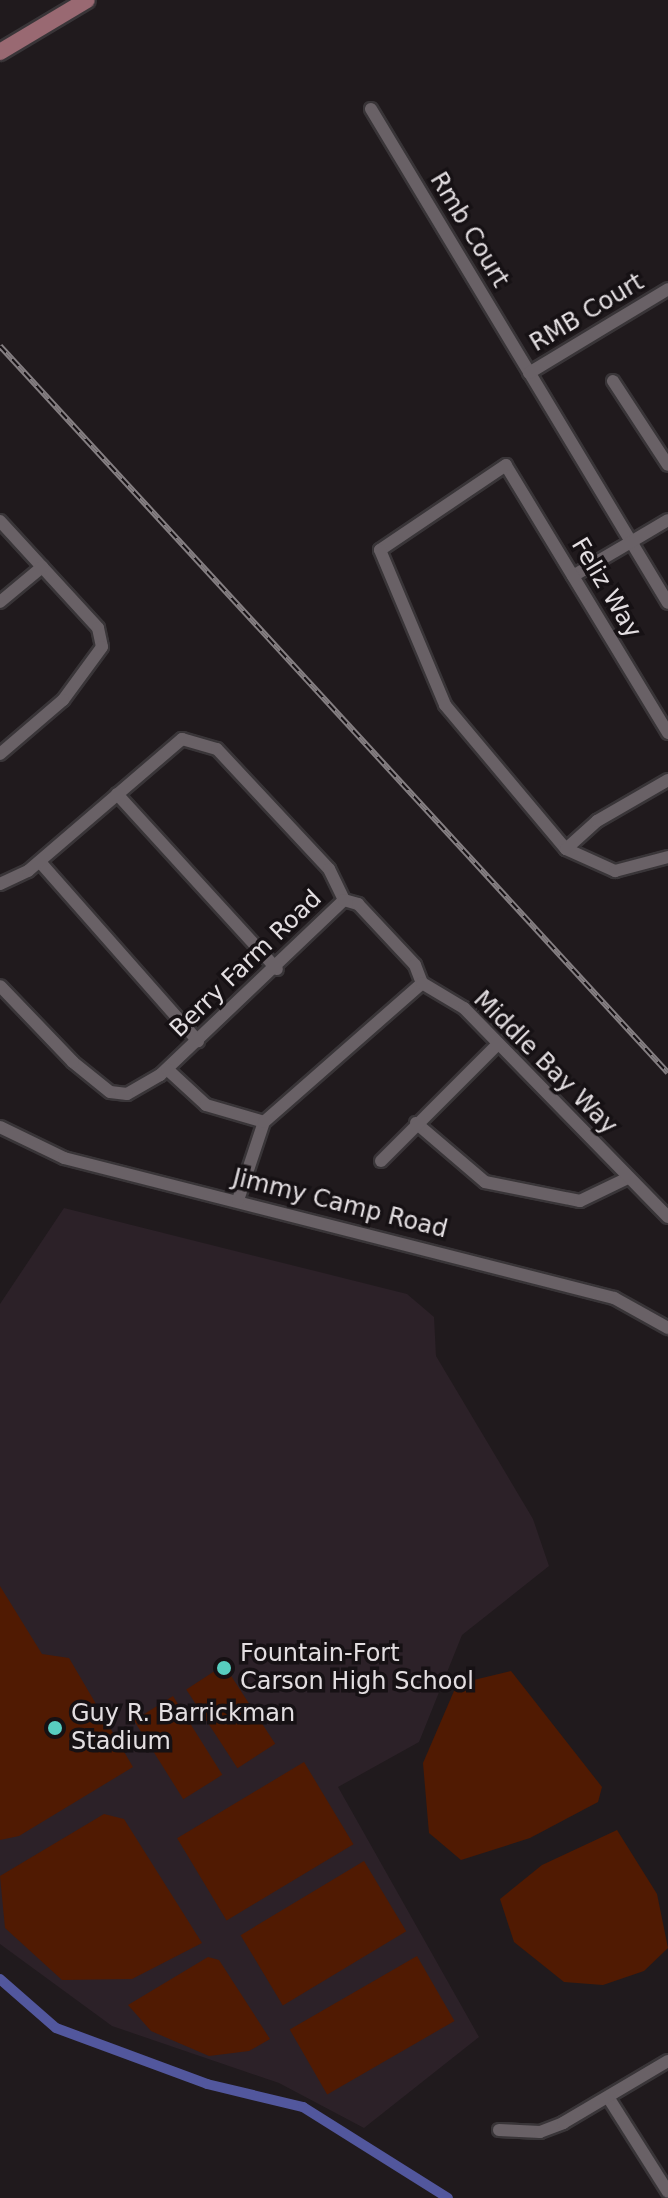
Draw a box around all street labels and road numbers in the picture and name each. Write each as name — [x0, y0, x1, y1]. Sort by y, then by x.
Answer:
street label: Rmb Court — [423, 167, 515, 293]
street label: RMB Court — [525, 268, 649, 358]
street label: Feliz Way — [565, 533, 647, 643]
street label: Berry Farm Road — [164, 884, 328, 1044]
street label: Middle Bay Way — [467, 985, 623, 1141]
street label: Jimmy Camp Road — [230, 1163, 450, 1245]

